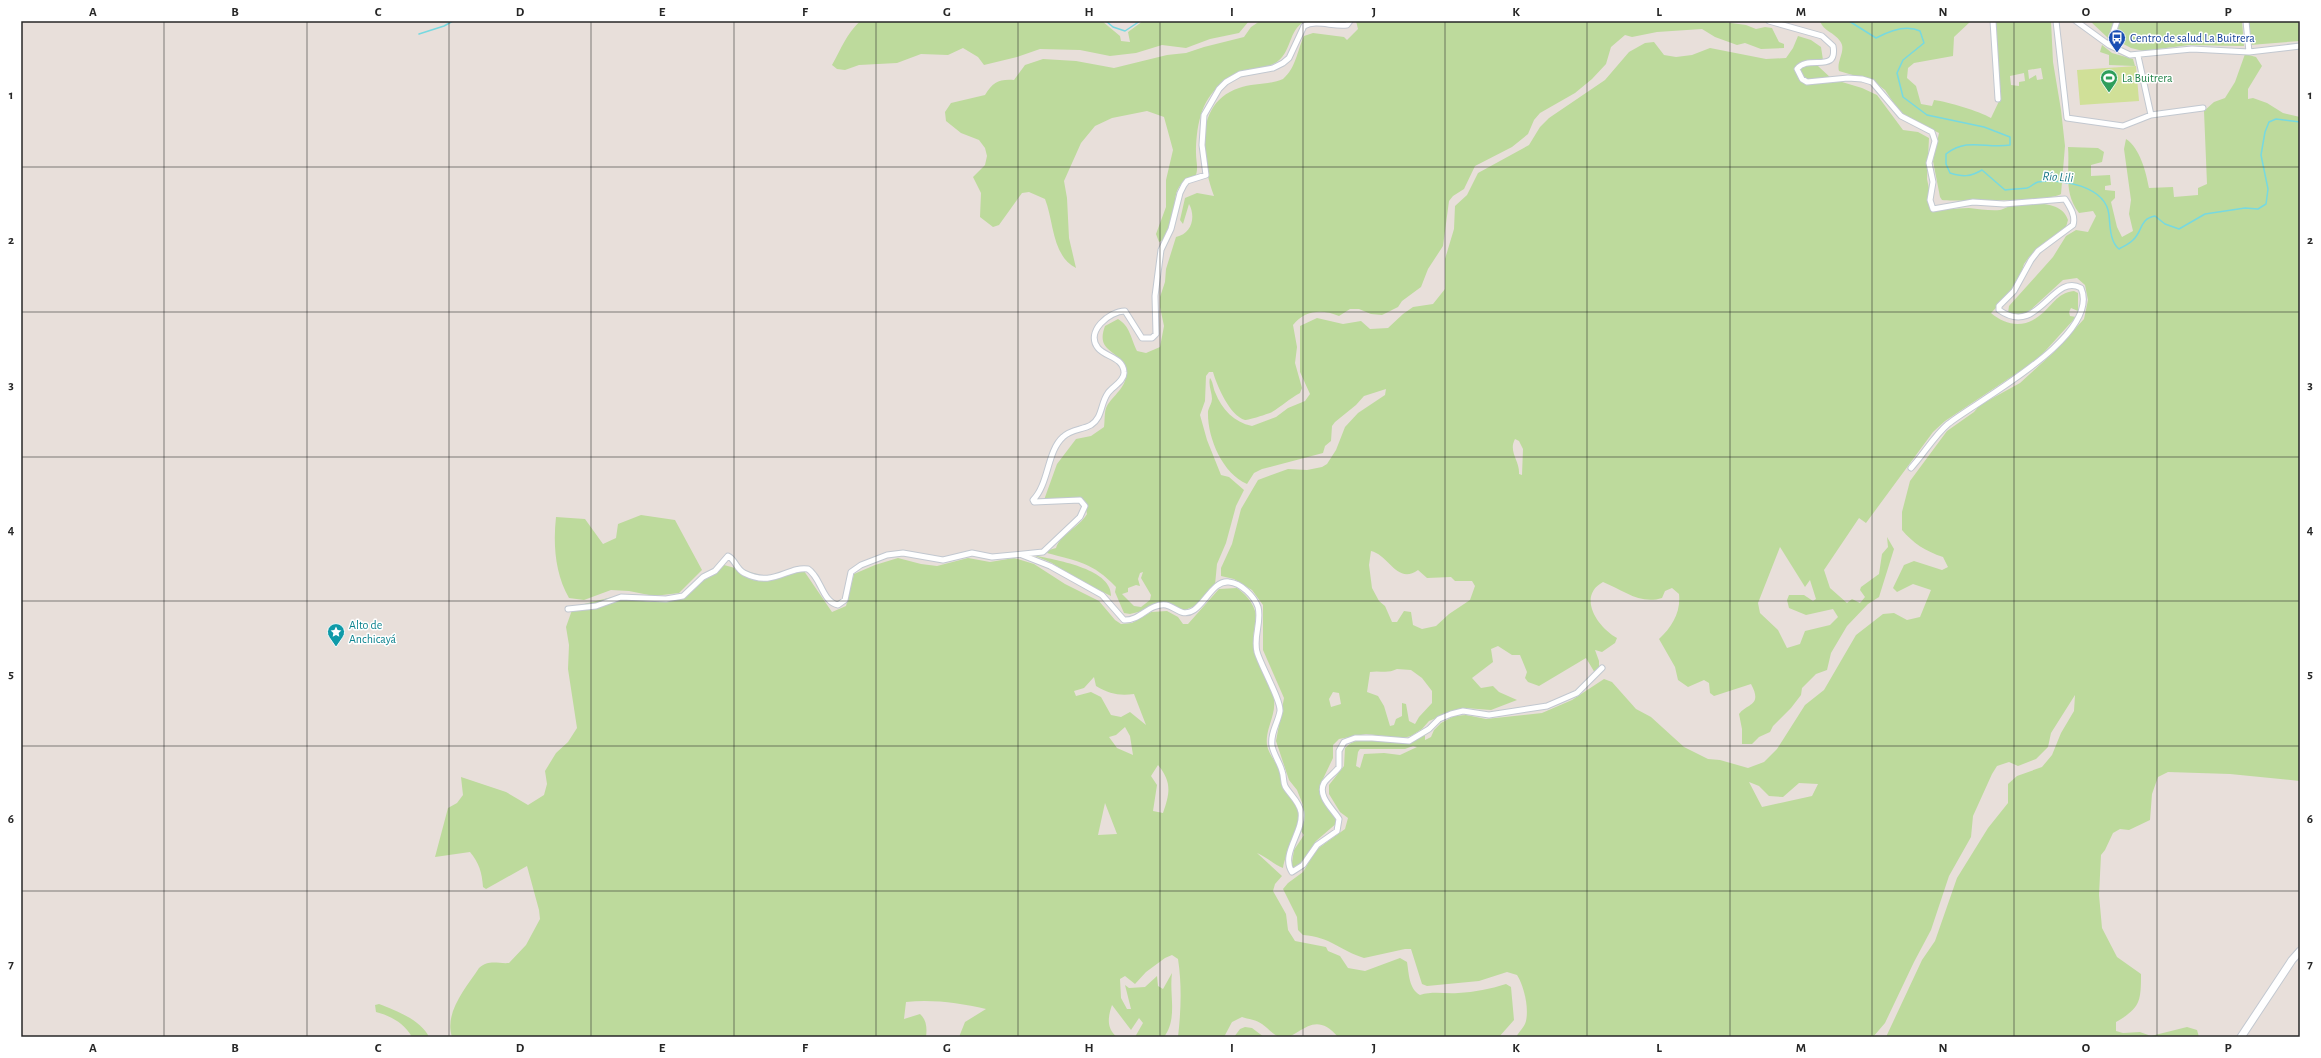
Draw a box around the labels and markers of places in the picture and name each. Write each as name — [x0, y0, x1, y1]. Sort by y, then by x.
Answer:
bus stop icon: Centro de salud La Buitrera — [2107, 28, 2127, 53]
place label: Centro de salud La Buitrera — [2130, 32, 2255, 44]
sports icon: La Buitrera — [2099, 68, 2119, 93]
place label: La Buitrera — [2122, 72, 2173, 84]
place label: Alto de Anchicayá — [349, 619, 397, 646]
place icon: Alto de Anchicayá — [326, 622, 346, 647]

